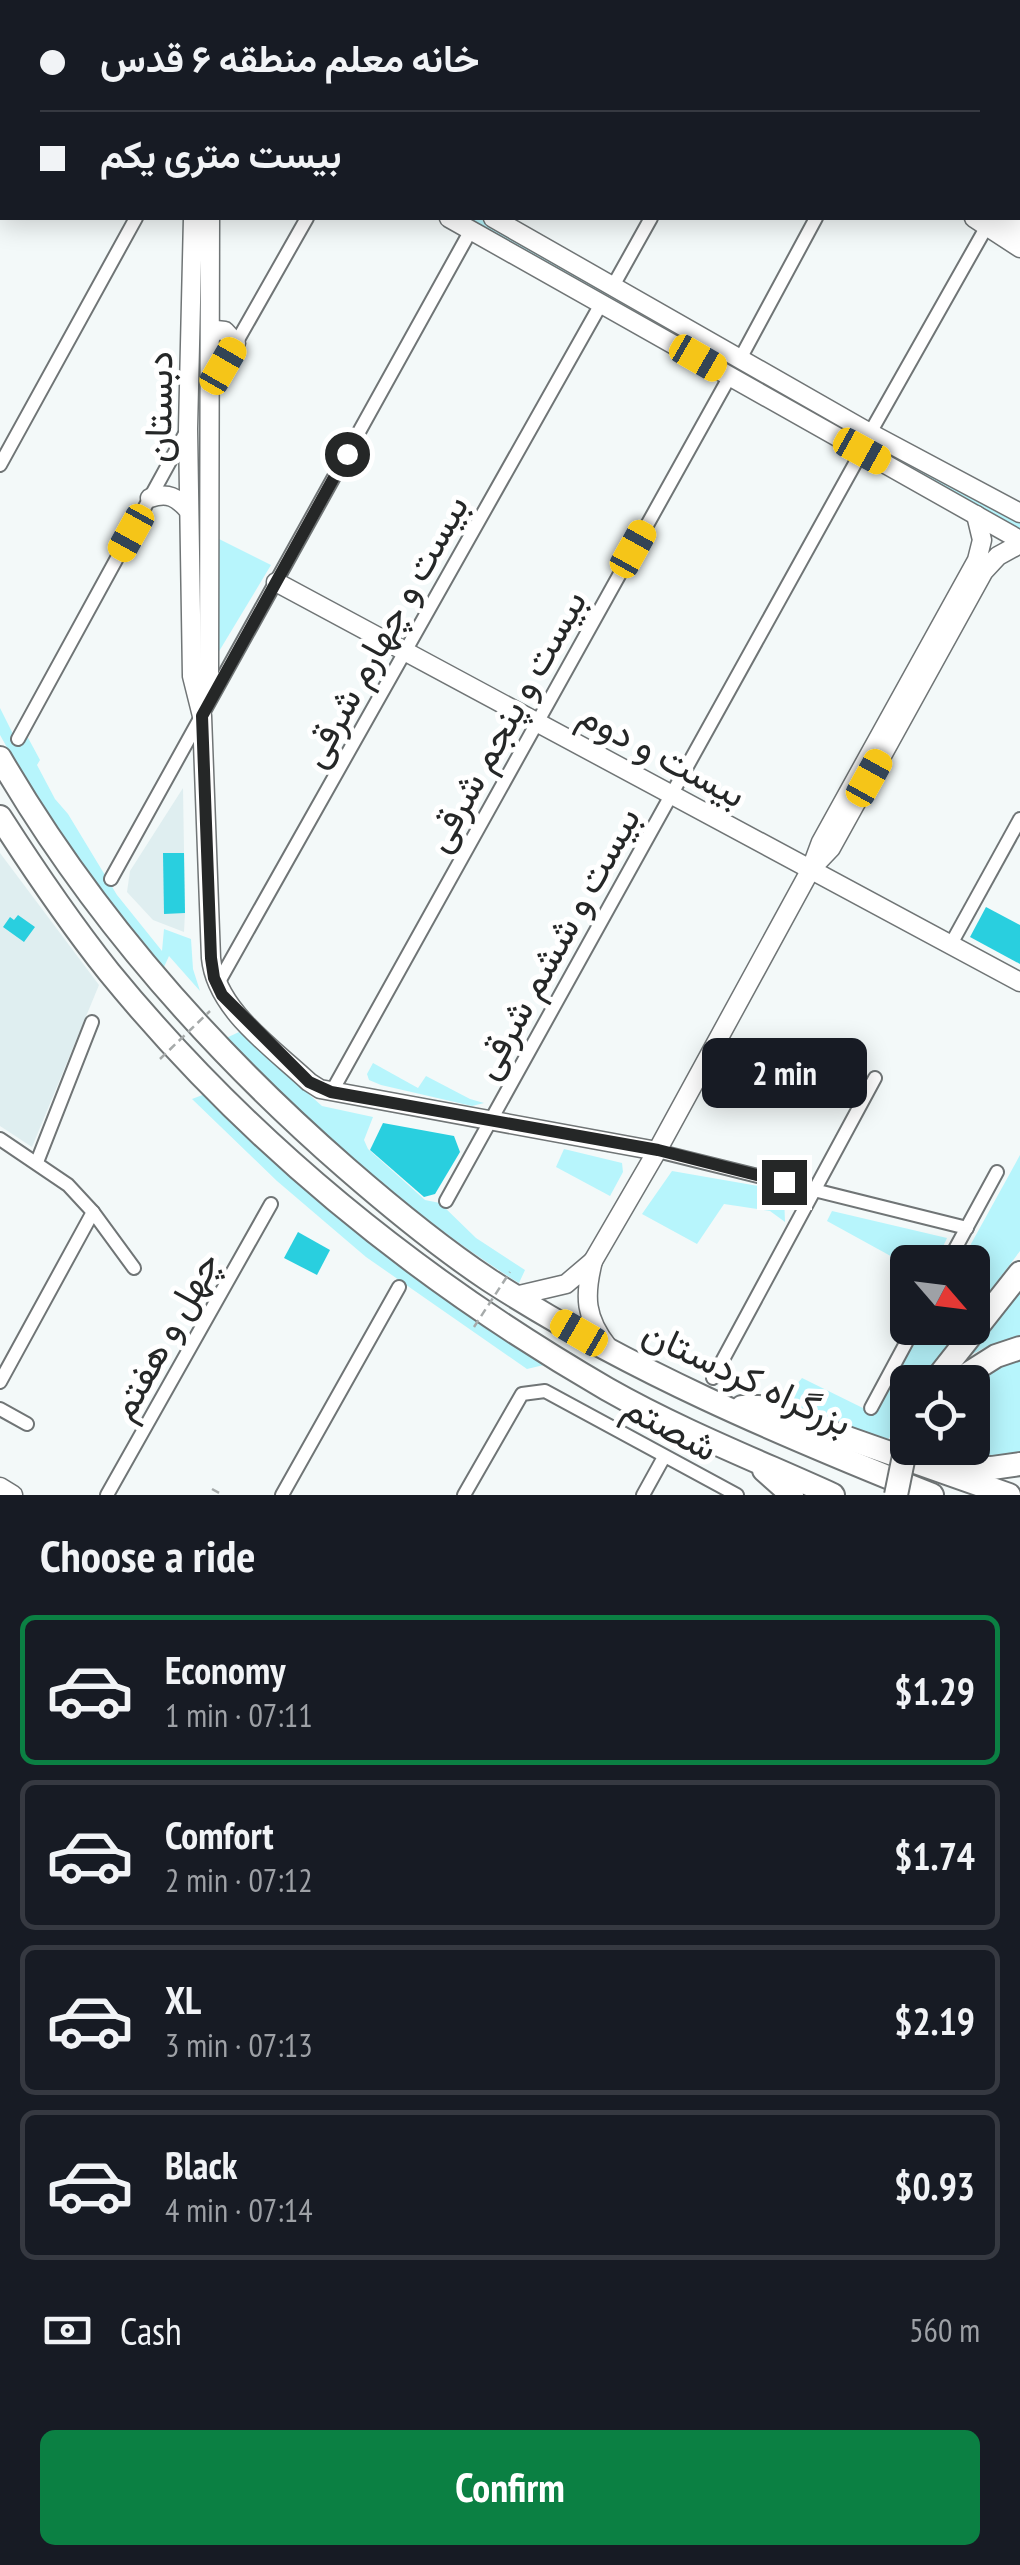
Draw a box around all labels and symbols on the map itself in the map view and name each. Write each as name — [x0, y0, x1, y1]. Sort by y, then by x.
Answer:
car — [665, 330, 731, 386]
car — [195, 333, 251, 399]
street label: دبستان — [132, 351, 182, 463]
car — [828, 423, 896, 479]
route start — [325, 432, 370, 477]
street label: بیست و چهارم شرقی — [288, 485, 481, 776]
car — [103, 499, 159, 567]
car — [605, 515, 661, 583]
street label: بیست و پنجم شرقی — [412, 580, 599, 861]
street label: بیست و دوم — [570, 688, 755, 819]
car — [841, 744, 897, 812]
street label: بیست و ششم شرقی — [460, 797, 652, 1088]
callout: 2 min — [702, 1037, 866, 1107]
route end — [762, 1160, 807, 1205]
street label: چهل و هفتم — [97, 1242, 232, 1430]
north arrow — [890, 1245, 990, 1345]
car — [546, 1305, 612, 1361]
street label: بزرگراه کردستان — [636, 1306, 860, 1446]
street label: شصتم — [614, 1381, 727, 1473]

